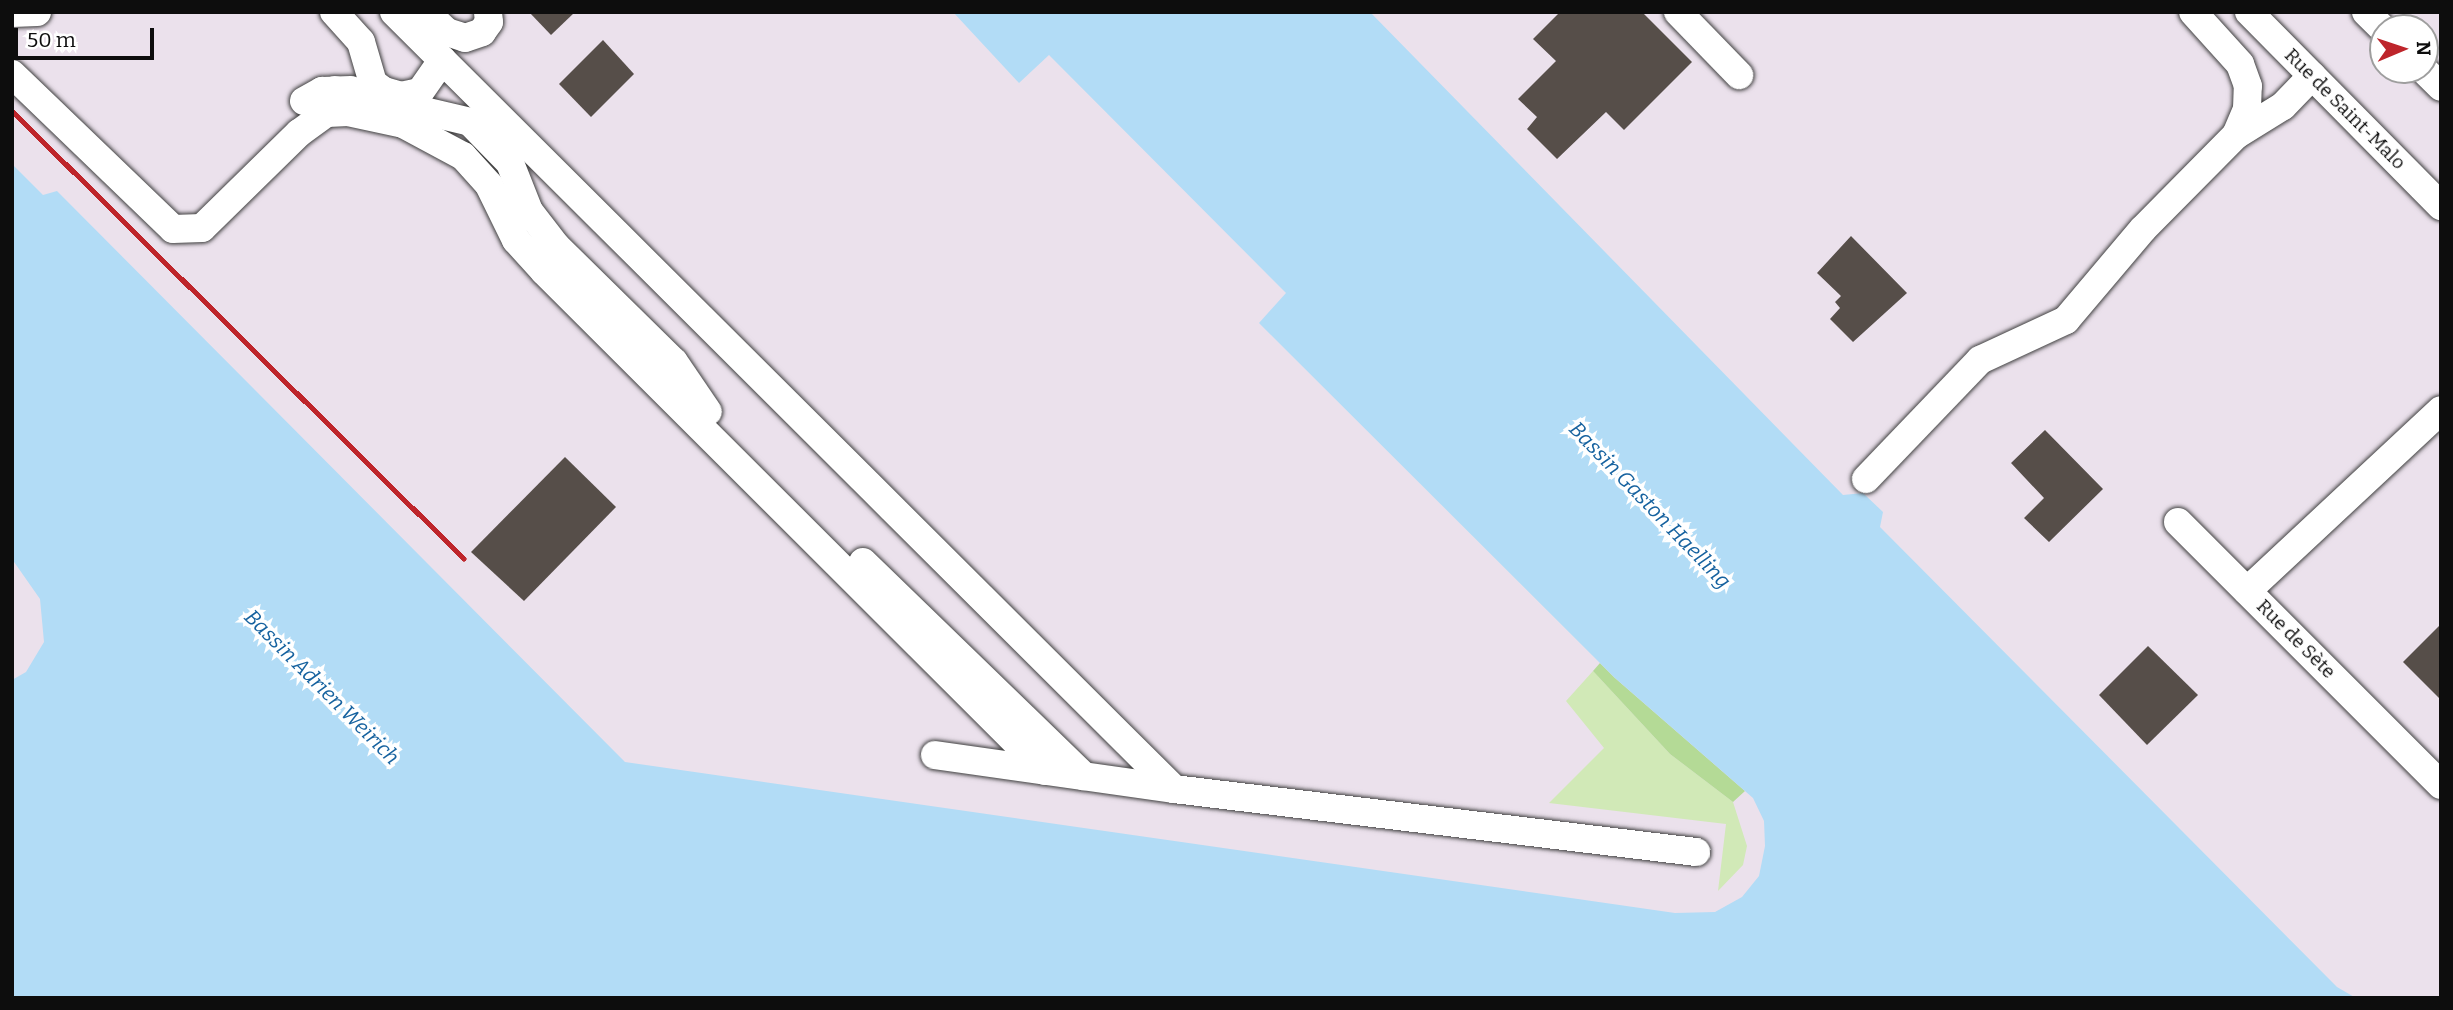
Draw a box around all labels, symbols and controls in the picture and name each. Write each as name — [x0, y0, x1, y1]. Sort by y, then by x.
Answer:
scale bar — [18, 14, 158, 58]
north arrow — [2369, 14, 2439, 84]
text: 50 m — [27, 27, 76, 53]
text: N — [2412, 41, 2435, 56]
street label: Rue de Saint-Malo — [2280, 44, 2410, 174]
water label: Bassin Gaston Haelling — [1564, 417, 1736, 593]
street label: Rue de Sète — [2252, 595, 2340, 683]
water label: Bassin Adrien Weirich — [239, 604, 405, 770]

